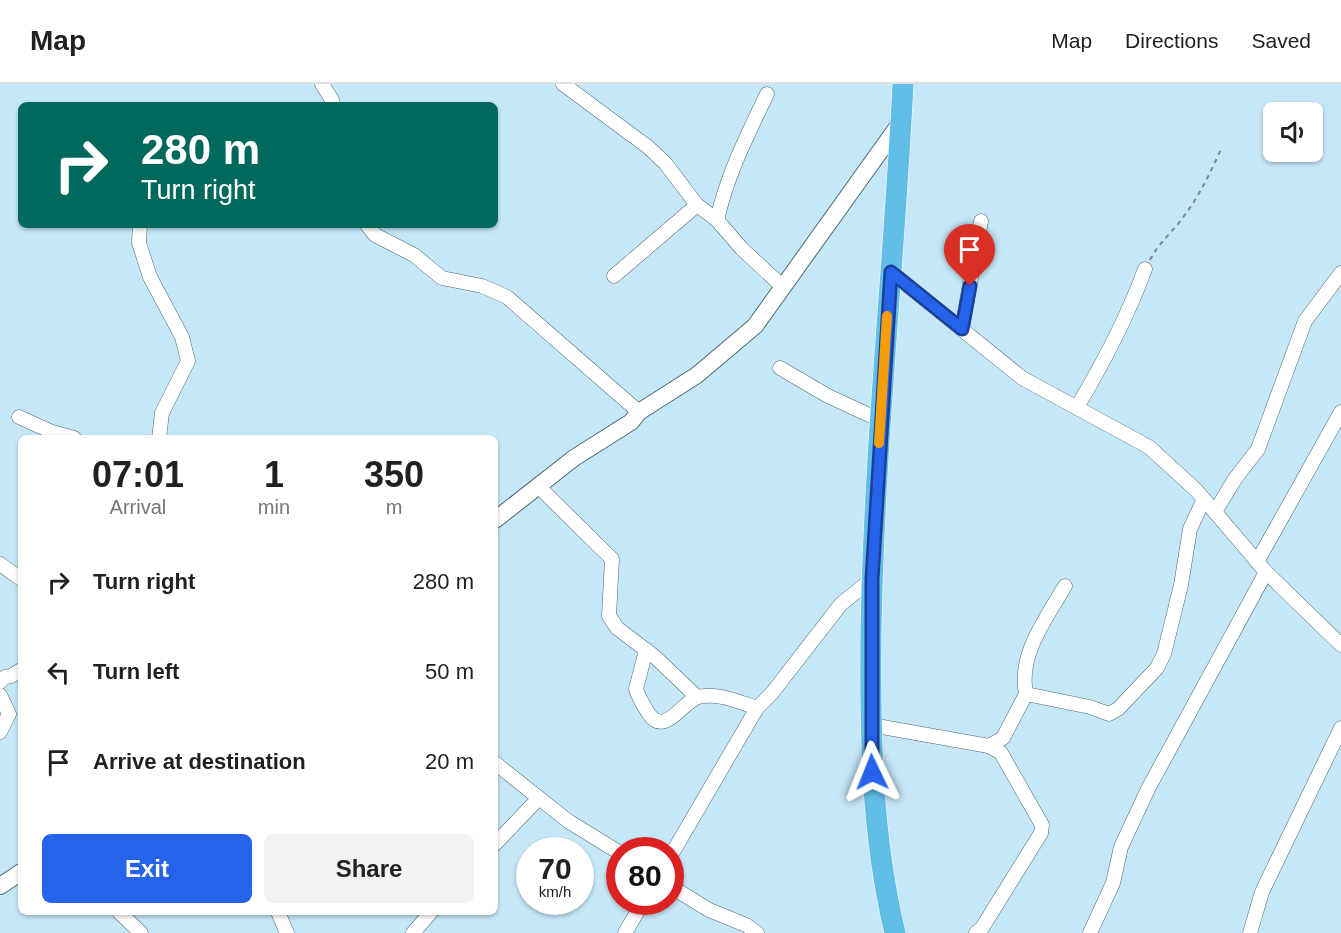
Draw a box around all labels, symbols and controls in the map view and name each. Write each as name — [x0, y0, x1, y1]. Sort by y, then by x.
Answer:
text: Map — [30, 25, 86, 56]
text: Map — [1051, 29, 1092, 52]
text: Directions — [1125, 29, 1218, 52]
text: Saved — [1251, 29, 1311, 52]
map controls — [1263, 102, 1323, 162]
button: sound — [1263, 102, 1323, 162]
icon: right — [42, 126, 120, 204]
text: 280 m — [141, 126, 260, 173]
text: Turn right — [141, 175, 256, 205]
pin — [944, 224, 995, 286]
icon: arrive — [953, 233, 986, 266]
text: 07:01 — [92, 454, 184, 495]
text: 1 — [264, 454, 284, 495]
text: 350 — [364, 454, 424, 495]
text: Arrival — [110, 496, 166, 518]
text: min — [258, 496, 290, 518]
text: m — [386, 496, 402, 518]
icon: right — [42, 566, 75, 599]
text: Turn right — [93, 569, 195, 594]
text: 280 m — [413, 569, 474, 594]
icon: left — [42, 656, 75, 689]
text: Turn left — [93, 659, 179, 684]
text: 50 m — [425, 659, 474, 684]
position arrow — [840, 740, 904, 804]
icon: arrive — [42, 746, 75, 779]
text: Arrive at destination — [93, 749, 306, 774]
text: 20 m — [425, 749, 474, 774]
button: Exit — [42, 834, 252, 903]
button: Share — [264, 834, 474, 903]
speed limit sign: 80 — [606, 837, 684, 915]
text: 70 — [538, 852, 572, 885]
text: km/h — [539, 883, 571, 900]

